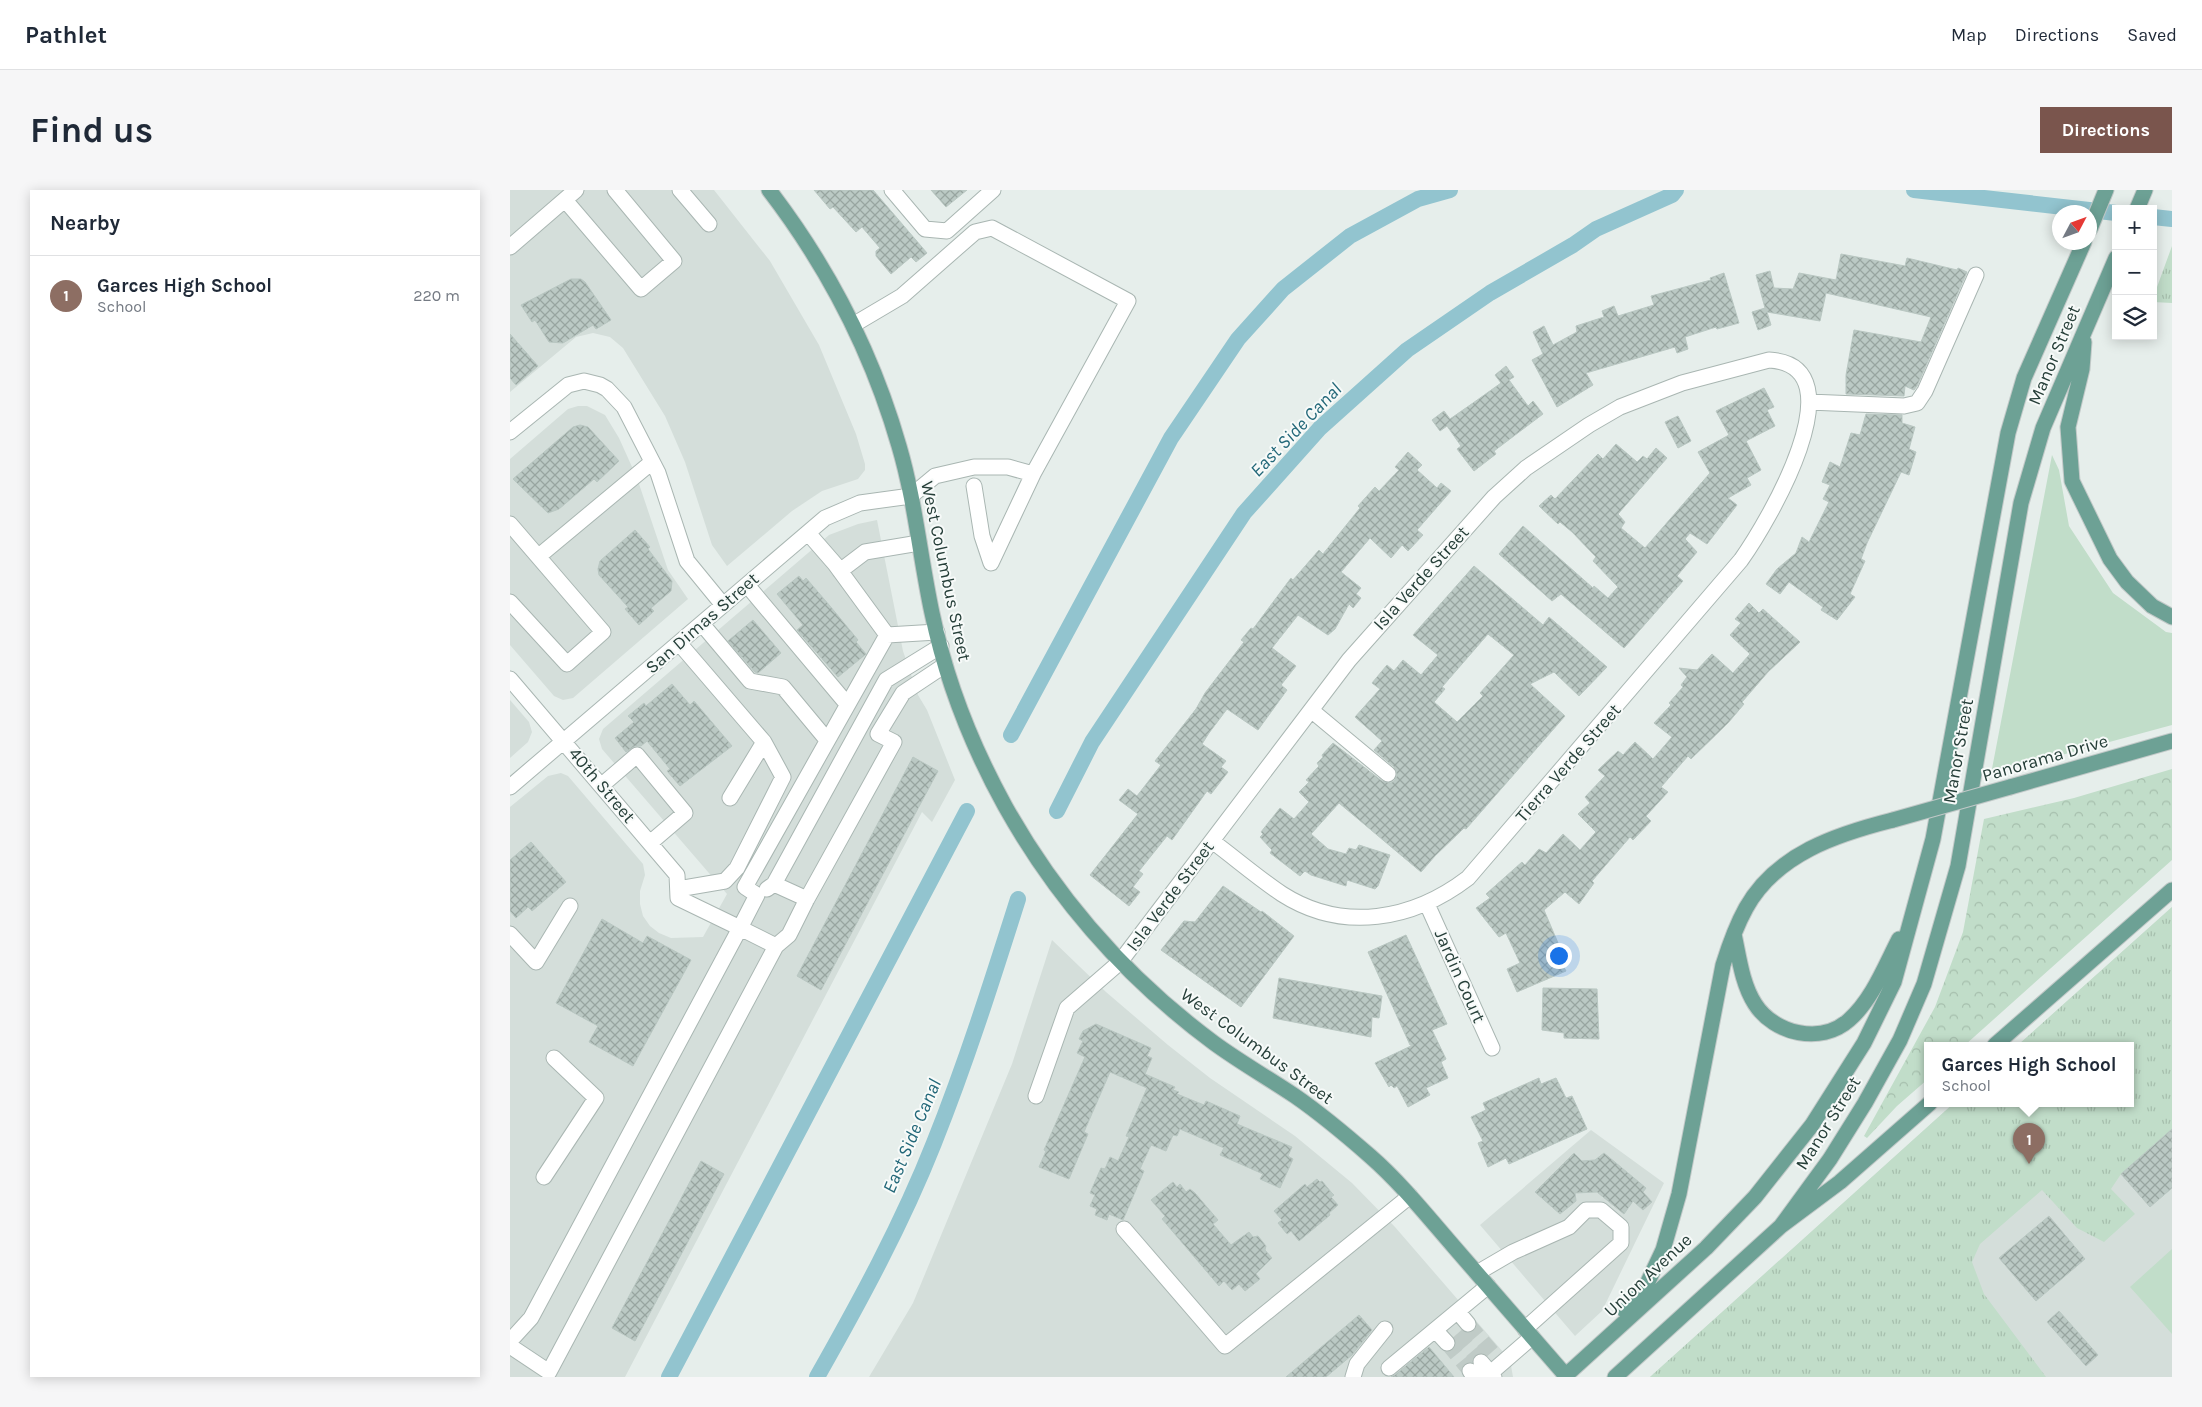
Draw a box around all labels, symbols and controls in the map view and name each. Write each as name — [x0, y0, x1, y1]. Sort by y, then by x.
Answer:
text: Pathlet — [25, 21, 107, 49]
text: Map — [1951, 24, 1987, 46]
text: Directions — [2015, 24, 2099, 46]
text: Saved — [2127, 24, 2177, 46]
button: Directions — [2040, 107, 2172, 153]
text: Find us — [30, 110, 153, 151]
north arrow — [2052, 205, 2097, 250]
map controls — [2112, 205, 2157, 340]
button: + — [2112, 205, 2157, 250]
text: Nearby — [50, 211, 120, 235]
button: − — [2112, 250, 2157, 295]
text: Garces High School — [97, 275, 272, 297]
text: 1 — [63, 286, 69, 305]
text: 220 m — [413, 286, 460, 305]
button: layers — [2112, 295, 2157, 340]
text: School — [97, 297, 147, 316]
street label: Manor Street — [2023, 302, 2085, 408]
water label: East Side Canal — [1246, 378, 1346, 481]
street label: West Columbus Street — [916, 479, 976, 663]
street label: Isla Verde Street — [1368, 521, 1474, 635]
street label: San Dimas Street — [641, 568, 763, 678]
street label: Manor Street — [1938, 697, 1978, 805]
street label: Tierra Verde Street — [1511, 699, 1626, 827]
street label: Panorama Drive — [1979, 730, 2111, 786]
street label: 40th Street — [564, 743, 640, 828]
street label: Isla Verde Street — [1121, 836, 1219, 956]
street label: Jardin Court — [1430, 926, 1490, 1026]
your location — [1546, 943, 1572, 969]
street label: West Columbus Street — [1176, 983, 1338, 1109]
popup — [1924, 1042, 2134, 1107]
text: Garces High School — [1941, 1054, 2117, 1076]
street label: Manor Street — [1791, 1072, 1866, 1174]
water label: East Side Canal — [878, 1075, 946, 1196]
text: School — [1941, 1076, 1991, 1095]
pin: 1 — [2013, 1123, 2045, 1164]
street label: Union Avenue — [1599, 1229, 1697, 1321]

